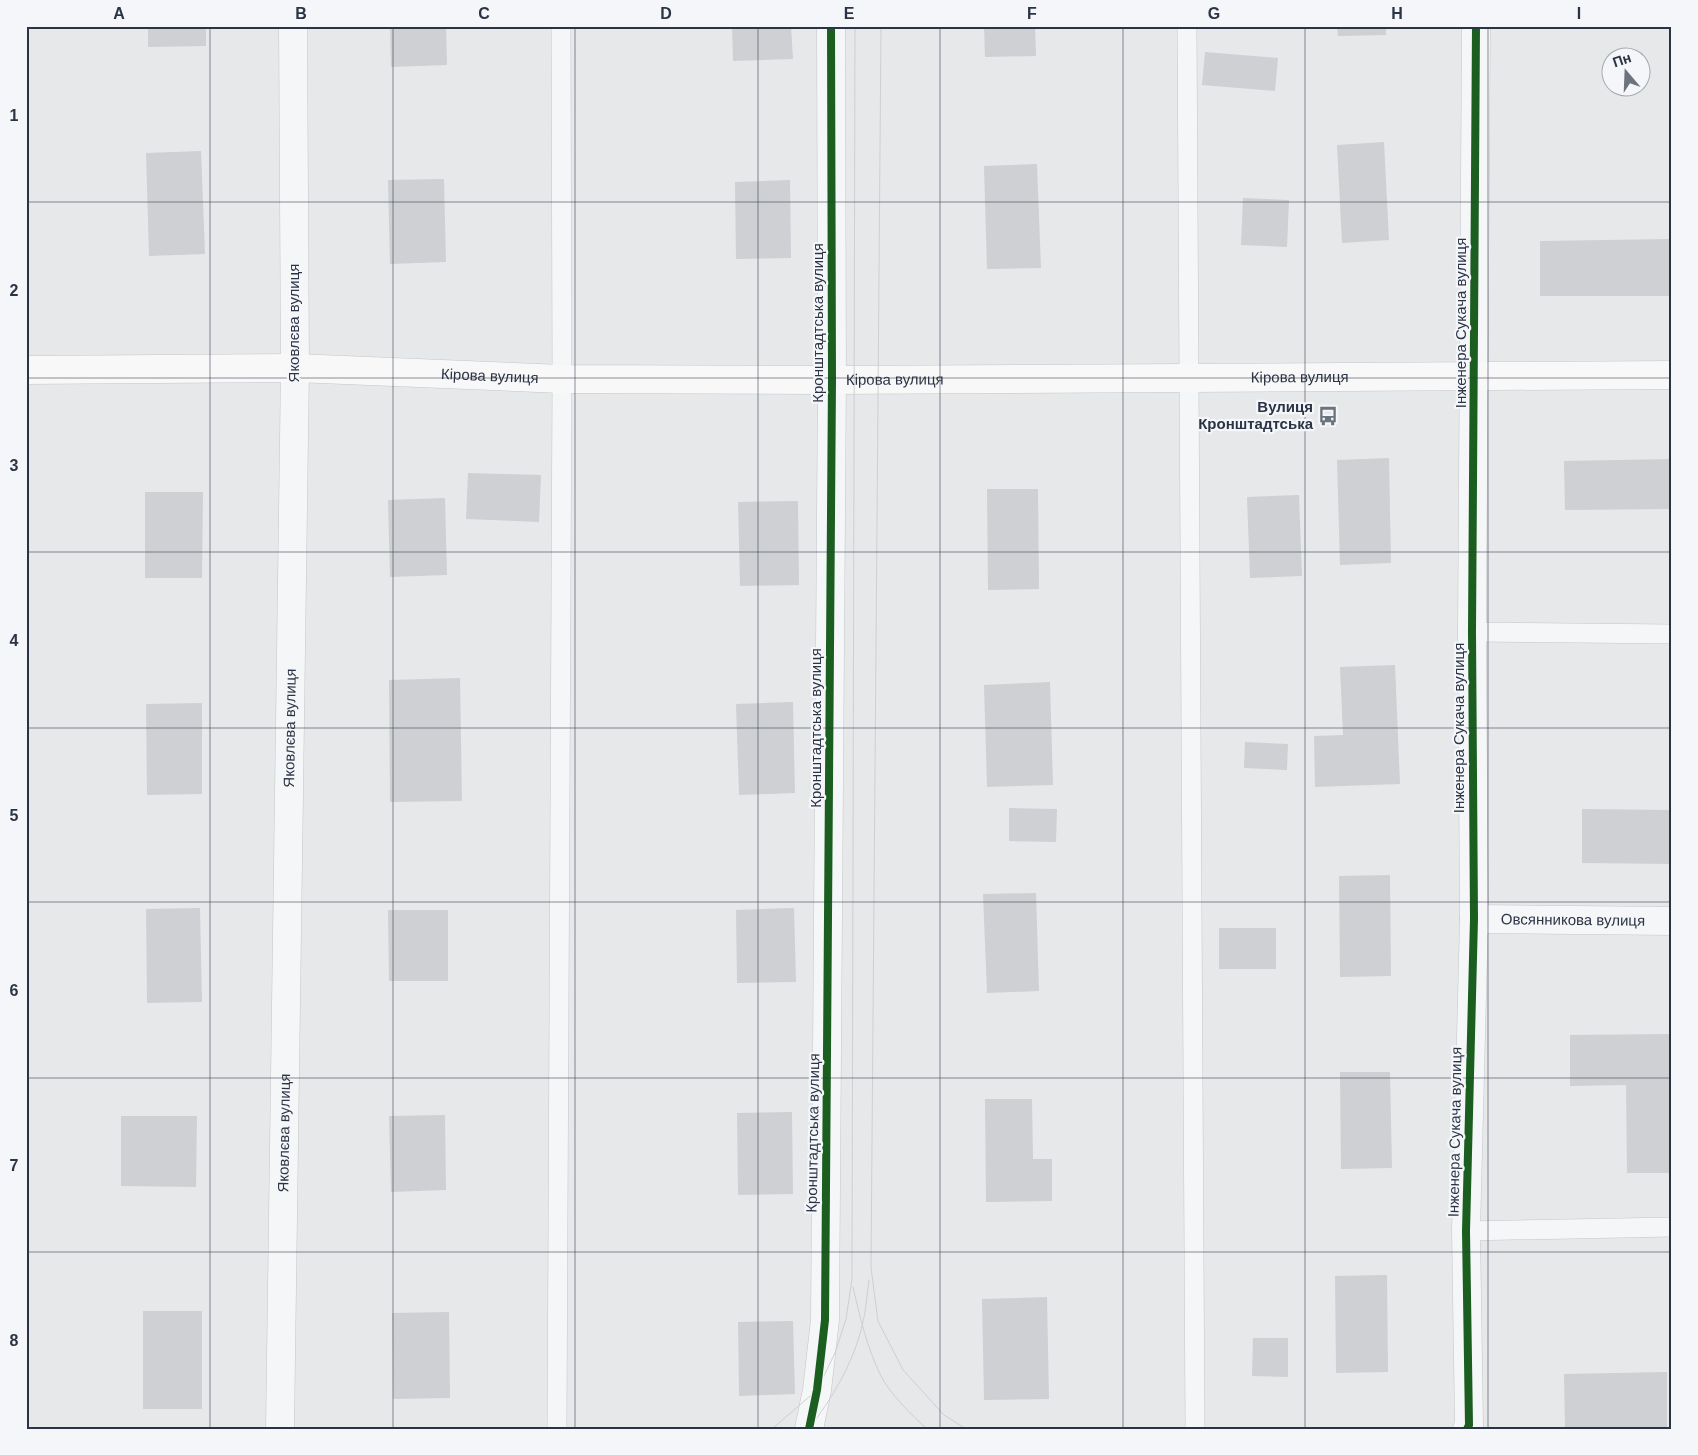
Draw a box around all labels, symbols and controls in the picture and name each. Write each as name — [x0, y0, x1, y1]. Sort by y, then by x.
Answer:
text: A — [113, 5, 125, 22]
text: B — [295, 5, 307, 22]
text: C — [478, 5, 490, 22]
text: D — [660, 5, 672, 22]
text: E — [844, 5, 855, 22]
text: F — [1027, 5, 1037, 22]
text: G — [1208, 5, 1220, 22]
text: H — [1391, 5, 1403, 22]
text: I — [1577, 5, 1581, 22]
north arrow — [1600, 48, 1650, 98]
text: Пн — [1610, 49, 1633, 70]
text: 1 — [10, 107, 19, 124]
street label: Інженера Сукача вулиця — [1452, 238, 1469, 408]
street label: Кронштадтська вулиця — [809, 243, 826, 403]
street label: Яковлєва вулиця — [285, 264, 302, 382]
text: 2 — [10, 282, 19, 299]
street label: Кірова вулиця — [441, 365, 539, 386]
street label: Кірова вулиця — [1251, 368, 1349, 386]
street label: Кірова вулиця — [846, 370, 944, 388]
place label: Вулиця Кронштадтська — [1198, 398, 1314, 432]
bus stop icon: Вулиця Кронштадтська — [1317, 405, 1339, 427]
text: 3 — [10, 457, 19, 474]
text: 4 — [10, 632, 19, 649]
street label: Інженера Сукача вулиця — [1450, 643, 1467, 813]
street label: Кронштадтська вулиця — [807, 648, 824, 808]
street label: Яковлєва вулиця — [280, 668, 299, 788]
text: 5 — [10, 807, 19, 824]
street label: Овсянникова вулиця — [1501, 910, 1645, 929]
text: 6 — [10, 982, 19, 999]
street label: Інженера Сукача вулиця — [1445, 1047, 1464, 1217]
street label: Кронштадтська вулиця — [803, 1053, 822, 1213]
street label: Яковлєва вулиця — [274, 1073, 293, 1193]
text: 7 — [10, 1157, 19, 1174]
text: 8 — [10, 1332, 19, 1349]

